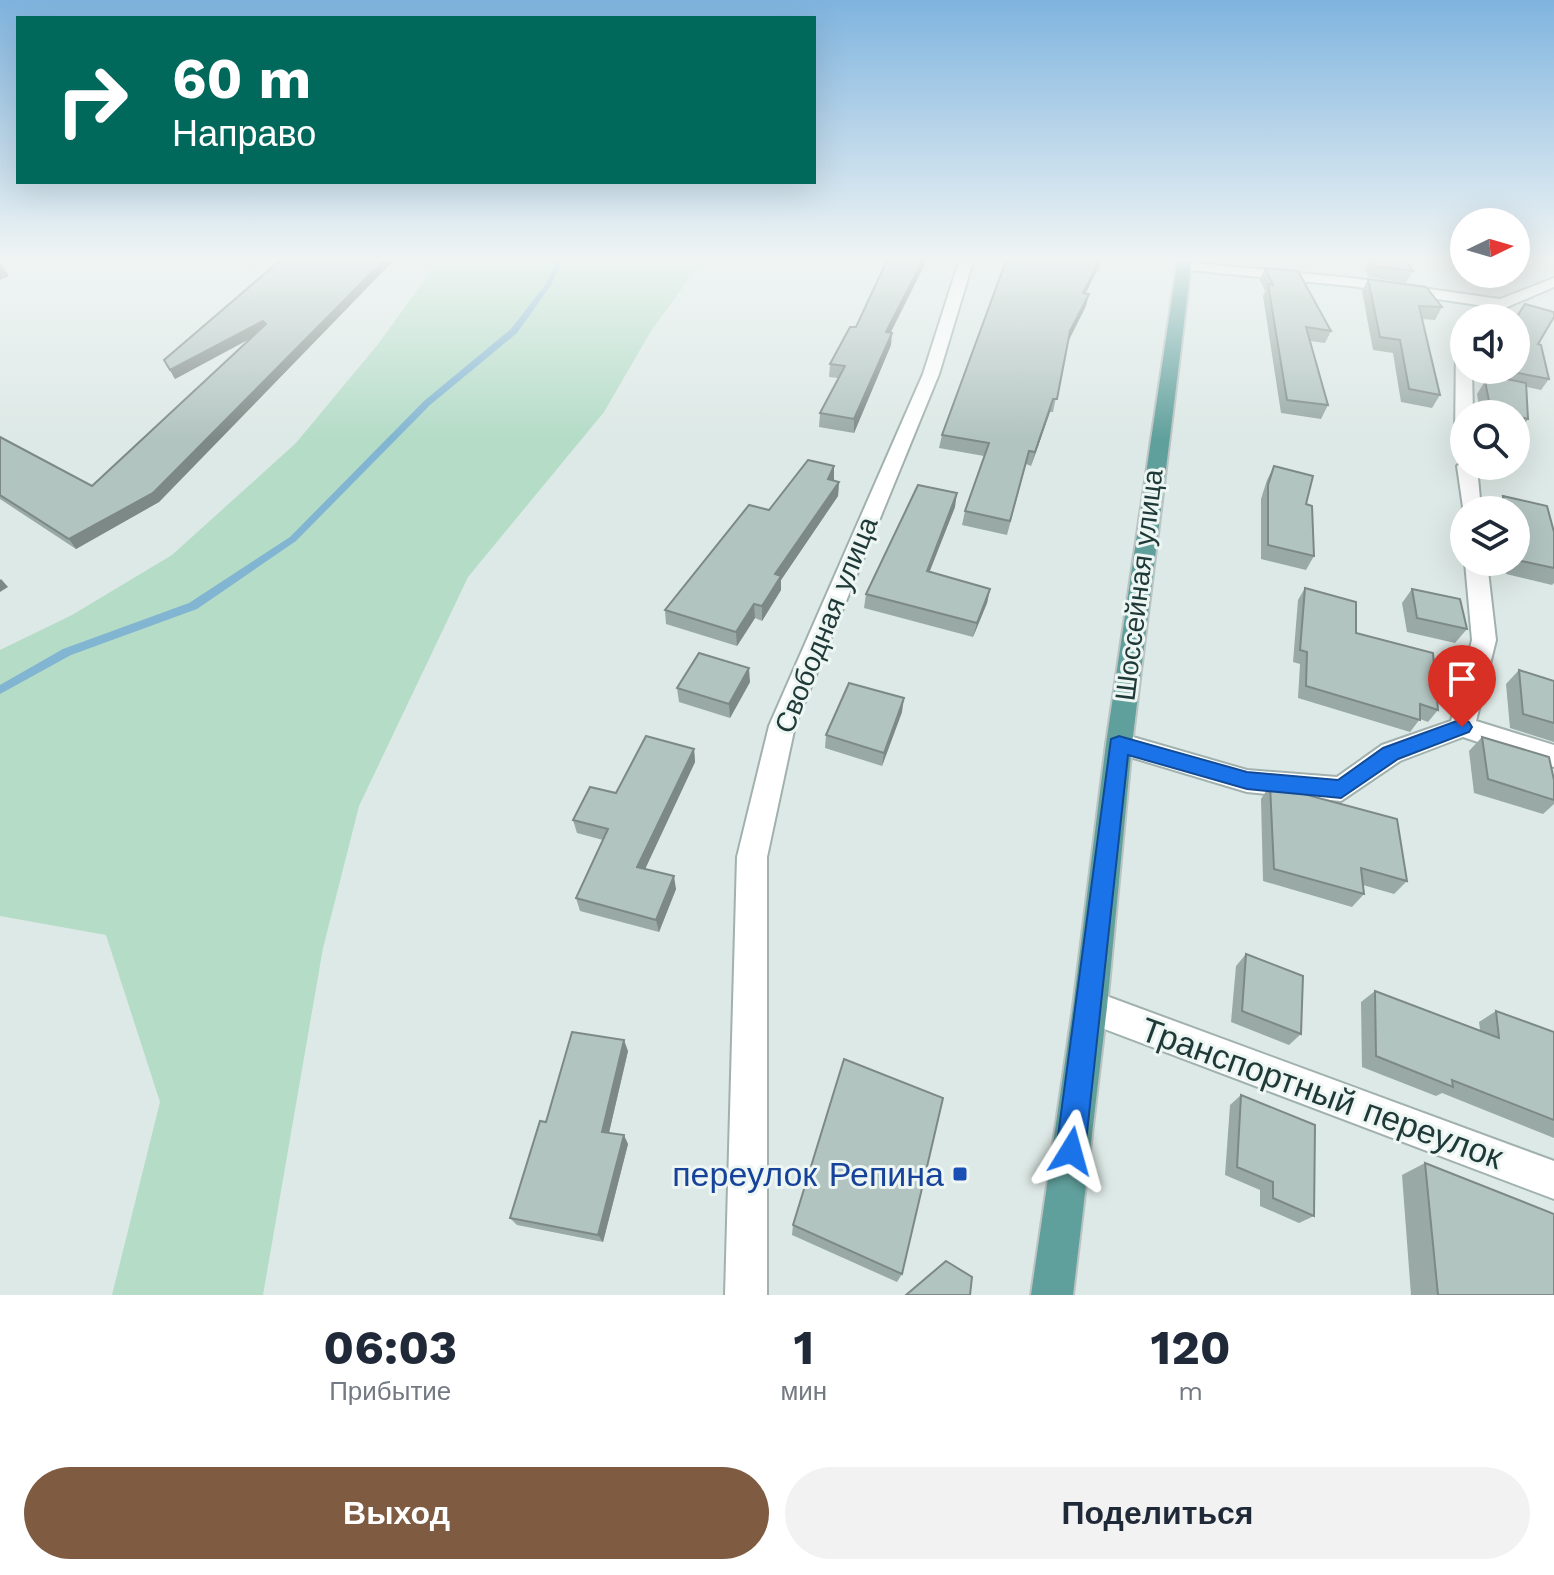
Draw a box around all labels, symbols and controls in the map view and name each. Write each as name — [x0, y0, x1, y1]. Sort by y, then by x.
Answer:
text: 60 m — [172, 46, 311, 112]
icon: right — [40, 48, 144, 152]
text: Направо — [172, 113, 316, 155]
north arrow — [1450, 208, 1530, 288]
map controls — [1450, 208, 1530, 576]
button: sound — [1450, 304, 1530, 384]
button: search — [1450, 400, 1530, 480]
street label: Шоссейная улица — [1108, 467, 1170, 703]
button: layers — [1450, 496, 1530, 576]
street label: Свободная улица — [768, 512, 885, 738]
pin — [1428, 645, 1496, 727]
icon: arrive — [1440, 657, 1484, 701]
street label: Транспортный переулок — [1136, 1009, 1510, 1178]
position arrow — [1029, 1109, 1113, 1193]
place label: переулок Репина — [672, 1154, 944, 1194]
marker: переулок Репина — [951, 1165, 969, 1183]
text: 06:03 — [323, 1319, 457, 1376]
text: 1 — [794, 1319, 814, 1376]
text: 120 — [1150, 1319, 1231, 1376]
text: Прибытие — [329, 1376, 451, 1406]
text: мин — [780, 1376, 827, 1406]
text: m — [1178, 1376, 1203, 1406]
button: Выход — [24, 1467, 769, 1559]
button: Поделиться — [785, 1467, 1530, 1559]

